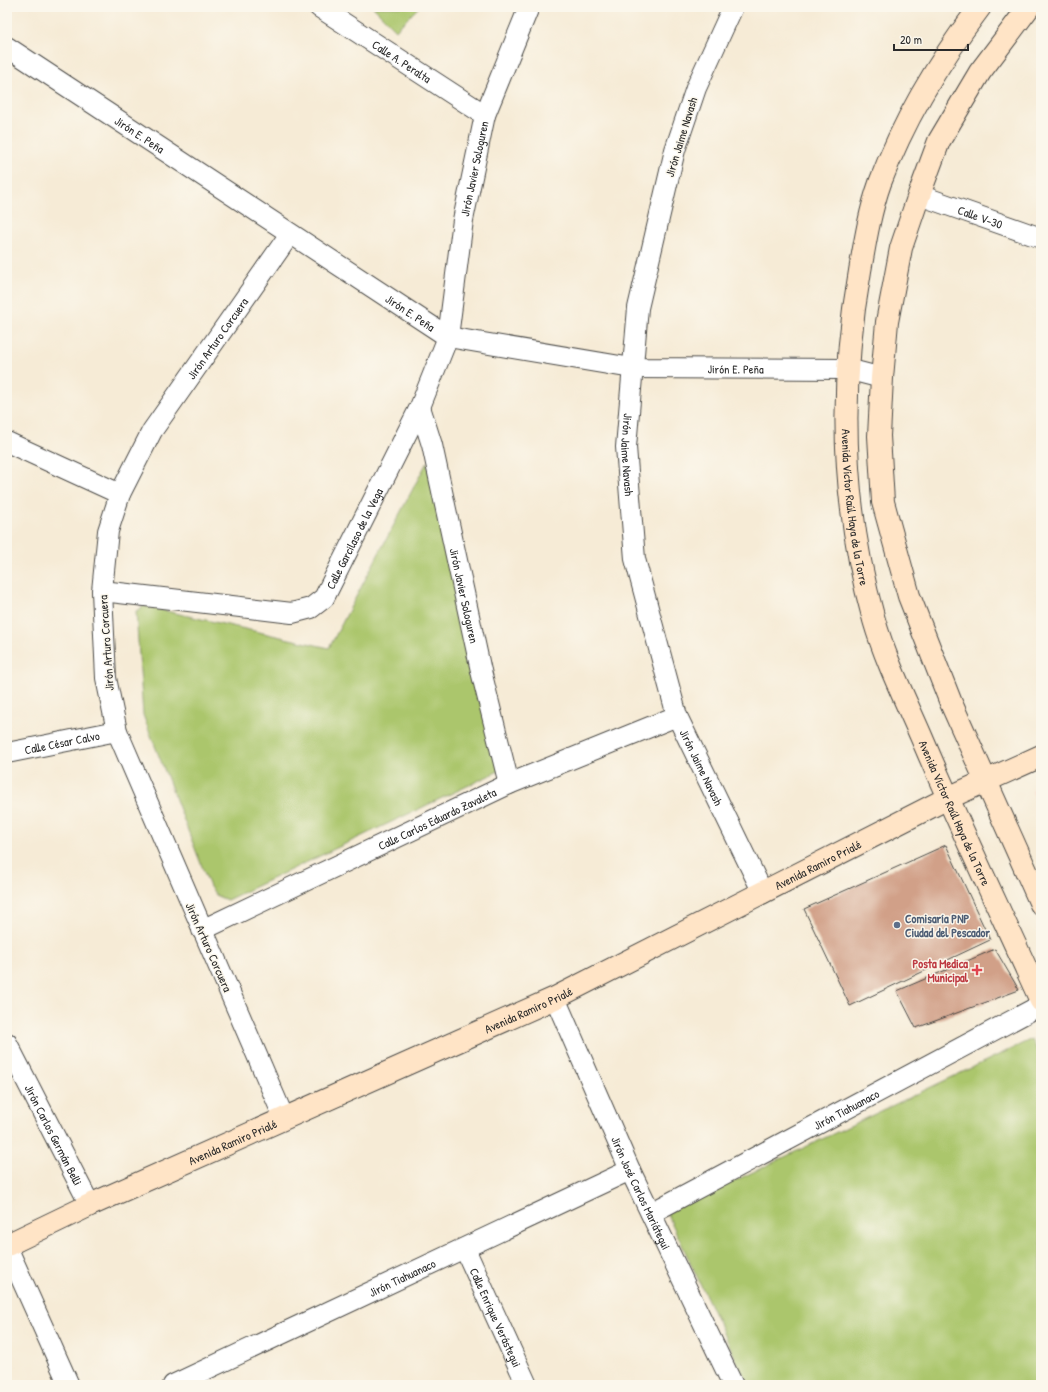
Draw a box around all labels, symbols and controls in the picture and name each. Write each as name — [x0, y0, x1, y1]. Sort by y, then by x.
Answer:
scale bar — [894, 26, 968, 52]
text: 20 m — [900, 31, 922, 48]
street label: Calle A. Peralta — [369, 36, 435, 87]
street label: Jirón Jaime Navash — [661, 95, 701, 179]
street label: Jirón E. Peña — [112, 112, 168, 157]
street label: Jirón Javier Sologuren — [456, 119, 492, 218]
street label: Calle V-30 — [956, 201, 1005, 232]
street label: Jirón E. Peña — [382, 290, 439, 335]
street label: Jirón Arturo Corcuera — [183, 294, 252, 382]
street label: Jirón E. Peña — [707, 360, 764, 377]
street label: Jirón Jaime Navash — [617, 413, 638, 497]
street label: Avenida Víctor Raúl Haya de la Torre — [838, 429, 873, 587]
street label: Calle Garcilaso de la Vega — [321, 485, 387, 592]
street label: Jirón Javier Sologuren — [446, 546, 483, 645]
street label: Jirón Arturo Corcuera — [94, 594, 118, 691]
street label: Calle César Calvo — [23, 726, 101, 758]
street label: Jirón Jaime Navash — [676, 726, 728, 808]
street label: Avenida Víctor Raúl Haya de la Torre — [915, 737, 995, 888]
street label: Calle Carlos Eduardo Zavaleta — [375, 783, 499, 854]
street label: Avenida Ramiro Prialé — [772, 835, 864, 893]
street label: Jirón Arturo Corcuera — [182, 900, 236, 995]
place label: Comisaría PNP Ciudad del Pescador — [905, 910, 990, 941]
marker: Comisaría PNP Ciudad del Pescador — [892, 920, 902, 930]
place label: Posta Medica Municipal — [913, 955, 969, 987]
marker: Posta Medica Municipal — [971, 964, 983, 976]
street label: Avenida Ramiro Prialé — [482, 982, 575, 1037]
street label: Jirón Carlos Germán Belli — [21, 1081, 87, 1188]
street label: Jirón Tiahuanaco — [810, 1084, 882, 1133]
street label: Avenida Ramiro Prialé — [186, 1114, 279, 1169]
street label: Jirón José Carlos Mariátegui — [608, 1133, 675, 1252]
street label: Jirón Tiahuanaco — [366, 1254, 438, 1300]
street label: Calle Enrique Verástegui — [466, 1265, 526, 1370]

